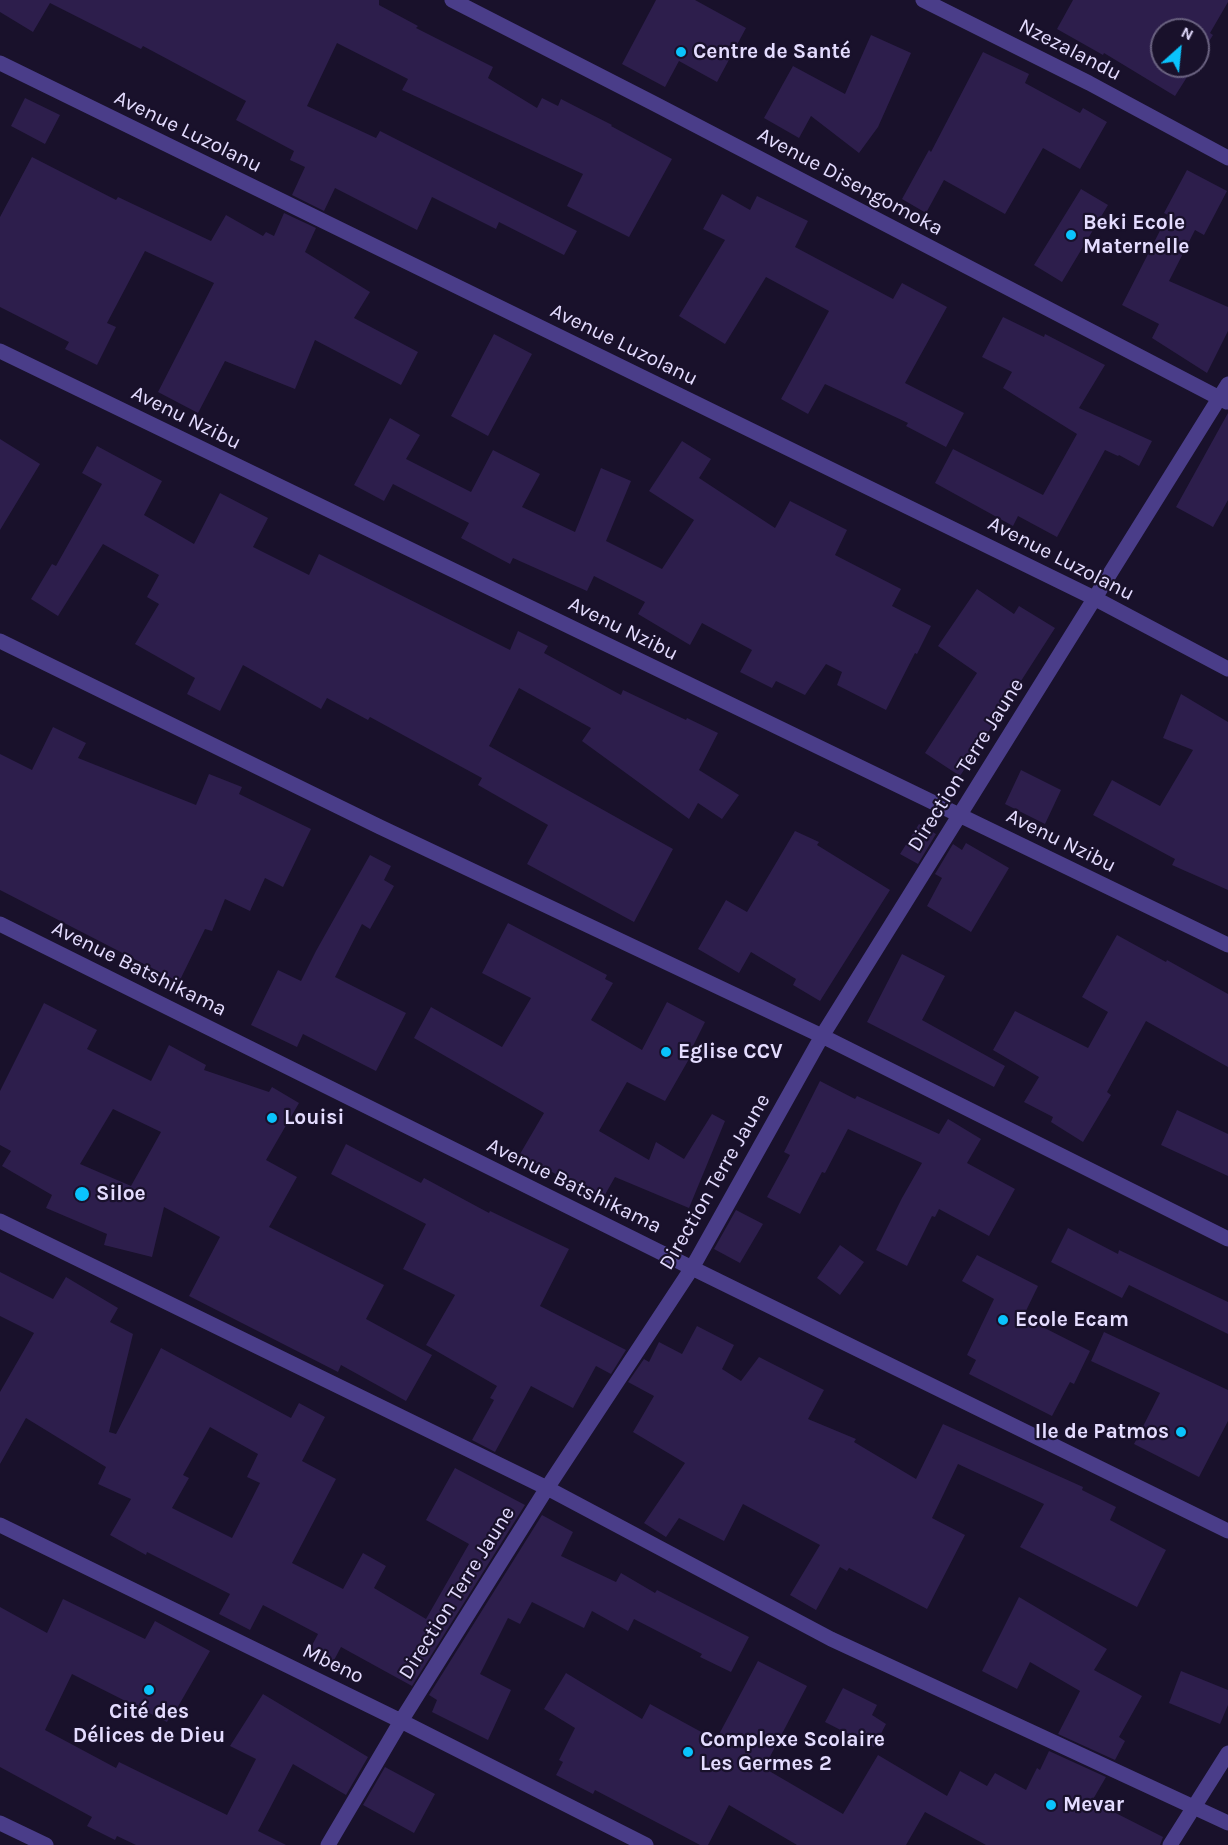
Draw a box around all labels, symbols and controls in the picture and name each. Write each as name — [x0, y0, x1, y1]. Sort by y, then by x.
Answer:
street label: Nzezalandu — [1014, 13, 1126, 87]
north arrow — [1150, 18, 1210, 78]
text: N — [1178, 22, 1197, 44]
place label: Centre de Santé — [693, 39, 851, 65]
marker: Centre de Santé — [674, 45, 688, 59]
street label: Avenue Luzolanu — [110, 85, 266, 179]
street label: Avenue Disengomoka — [753, 122, 947, 242]
place label: Beki Ecole Maternelle — [1083, 210, 1189, 260]
marker: Beki Ecole Maternelle — [1064, 228, 1078, 242]
street label: Avenue Luzolanu — [546, 298, 702, 392]
street label: Avenu Nzibu — [127, 381, 245, 455]
street label: Avenue Luzolanu — [984, 511, 1138, 607]
street label: Avenu Nzibu — [564, 592, 682, 666]
street label: Direction Terre Jaune — [902, 674, 1030, 856]
street label: Avenu Nzibu — [1002, 804, 1120, 878]
street label: Avenue Batshikama — [48, 916, 230, 1022]
place label: Eglise CCV — [678, 1039, 783, 1065]
marker: Eglise CCV — [659, 1045, 673, 1059]
street label: Direction Terre Jaune — [654, 1089, 776, 1275]
place label: Louisi — [284, 1105, 344, 1131]
marker: Louisi — [265, 1111, 279, 1125]
street label: Avenue Batshikama — [483, 1133, 665, 1239]
place label: Siloe — [96, 1181, 146, 1207]
marker: Siloe — [73, 1185, 91, 1203]
place label: Ecole Ecam — [1015, 1307, 1129, 1333]
marker: Ecole Ecam — [996, 1313, 1010, 1327]
place label: Ile de Patmos — [1035, 1419, 1169, 1445]
marker: Ile de Patmos — [1174, 1425, 1188, 1439]
street label: Direction Terre Jaune — [393, 1502, 521, 1684]
street label: Mbeno — [298, 1638, 368, 1690]
marker: Cité des Délices de Dieu — [142, 1683, 156, 1697]
place label: Cité des Délices de Dieu — [73, 1699, 225, 1749]
place label: Complexe Scolaire Les Germes 2 — [700, 1727, 885, 1777]
marker: Complexe Scolaire Les Germes 2 — [681, 1745, 695, 1759]
place label: Mevar — [1063, 1792, 1124, 1818]
marker: Mevar — [1044, 1798, 1058, 1812]

